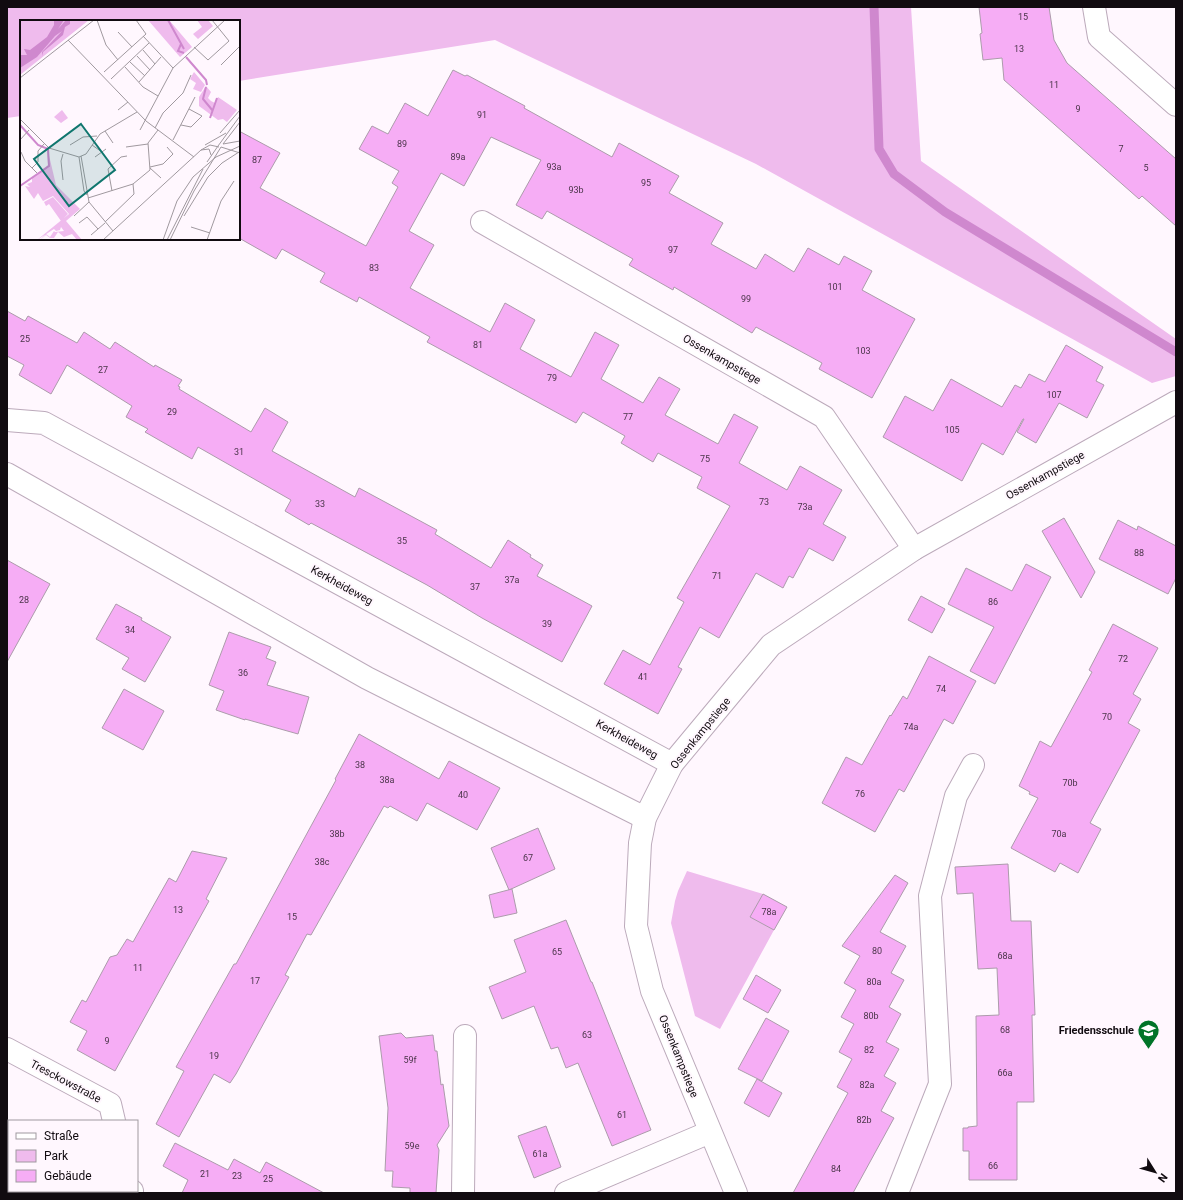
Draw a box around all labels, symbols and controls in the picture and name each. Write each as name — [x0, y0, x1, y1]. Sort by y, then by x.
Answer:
house number: 15 — [1018, 12, 1028, 22]
inset map — [20, 20, 240, 240]
house number: 13 — [1014, 44, 1024, 54]
house number: 11 — [1049, 80, 1059, 90]
house number: 9 — [1075, 104, 1081, 114]
house number: 91 — [477, 110, 487, 120]
house number: 89 — [397, 139, 407, 149]
house number: 7 — [1118, 144, 1124, 154]
house number: 89a — [450, 152, 466, 162]
house number: 87 — [252, 155, 262, 165]
house number: 93a — [546, 162, 562, 172]
house number: 5 — [1143, 163, 1149, 173]
house number: 95 — [641, 178, 651, 188]
house number: 93b — [568, 185, 584, 195]
house number: 97 — [668, 245, 678, 255]
house number: 83 — [369, 263, 379, 273]
house number: 101 — [827, 282, 843, 292]
house number: 99 — [741, 294, 751, 304]
street label: Ossenkampstiege — [680, 332, 763, 387]
house number: 25 — [20, 334, 30, 344]
house number: 81 — [473, 340, 483, 350]
house number: 103 — [855, 346, 871, 356]
house number: 27 — [98, 365, 108, 375]
house number: 79 — [547, 373, 557, 383]
house number: 107 — [1046, 390, 1062, 400]
house number: 29 — [167, 407, 177, 417]
house number: 77 — [623, 412, 633, 422]
house number: 105 — [944, 425, 960, 435]
house number: 31 — [234, 447, 244, 457]
street label: Ossenkampstiege — [1004, 448, 1087, 502]
house number: 75 — [700, 454, 710, 464]
house number: 73 — [759, 497, 769, 507]
house number: 33 — [315, 499, 325, 509]
house number: 73a — [797, 502, 813, 512]
house number: 35 — [397, 536, 407, 546]
house number: 88 — [1134, 548, 1144, 558]
street label: Kerkheideweg — [309, 563, 375, 608]
house number: 71 — [712, 571, 722, 581]
house number: 37a — [504, 575, 520, 585]
house number: 37 — [470, 582, 480, 592]
house number: 28 — [19, 595, 29, 605]
house number: 86 — [988, 597, 998, 607]
house number: 39 — [542, 619, 552, 629]
house number: 34 — [125, 625, 135, 635]
house number: 72 — [1118, 654, 1128, 664]
house number: 36 — [238, 668, 248, 678]
house number: 41 — [638, 672, 648, 682]
house number: 74 — [936, 684, 946, 694]
street label: Ossenkampstiege — [668, 695, 733, 772]
house number: 70 — [1102, 712, 1112, 722]
street label: Kerkheideweg — [594, 717, 660, 762]
house number: 74a — [903, 722, 919, 732]
house number: 38 — [355, 760, 365, 770]
house number: 38a — [379, 775, 395, 785]
house number: 70b — [1062, 778, 1078, 788]
house number: 76 — [855, 789, 865, 799]
house number: 40 — [458, 790, 468, 800]
house number: 38b — [329, 829, 345, 839]
house number: 70a — [1051, 829, 1067, 839]
house number: 67 — [523, 853, 533, 863]
house number: 38c — [315, 857, 330, 867]
house number: 13 — [173, 905, 183, 915]
house number: 78a — [761, 907, 777, 917]
house number: 15 — [287, 912, 297, 922]
house number: 80 — [872, 946, 882, 956]
house number: 65 — [552, 947, 562, 957]
house number: 68a — [997, 951, 1013, 961]
house number: 11 — [133, 963, 143, 973]
house number: 17 — [250, 976, 260, 986]
house number: 80a — [866, 977, 882, 987]
house number: 80b — [863, 1011, 879, 1021]
street label: Ossenkampstiege — [656, 1013, 701, 1100]
school or university icon: Friedensschule — [1136, 1017, 1162, 1050]
place label: Friedensschule — [1059, 1024, 1134, 1037]
house number: 68 — [1000, 1025, 1010, 1035]
house number: 63 — [582, 1030, 592, 1040]
house number: 9 — [104, 1036, 110, 1046]
house number: 82 — [864, 1045, 874, 1055]
house number: 19 — [209, 1051, 219, 1061]
house number: 59f — [403, 1055, 417, 1065]
street label: Tresckowstraße — [28, 1057, 104, 1106]
house number: 66a — [997, 1068, 1013, 1078]
house number: 82a — [859, 1080, 875, 1090]
house number: 61 — [617, 1110, 627, 1120]
house number: 82b — [856, 1115, 872, 1125]
legend — [8, 1120, 138, 1192]
text: Straße — [44, 1129, 79, 1143]
house number: 59e — [405, 1141, 420, 1151]
text: Park — [44, 1149, 69, 1163]
house number: 61a — [532, 1149, 548, 1159]
north arrow — [1135, 1152, 1175, 1192]
house number: 66 — [988, 1161, 998, 1171]
house number: 84 — [831, 1164, 841, 1174]
text: Gebäude — [44, 1169, 92, 1183]
house number: 21 — [200, 1169, 210, 1179]
house number: 23 — [232, 1171, 242, 1181]
text: N — [1155, 1171, 1170, 1185]
house number: 25 — [263, 1174, 273, 1184]

